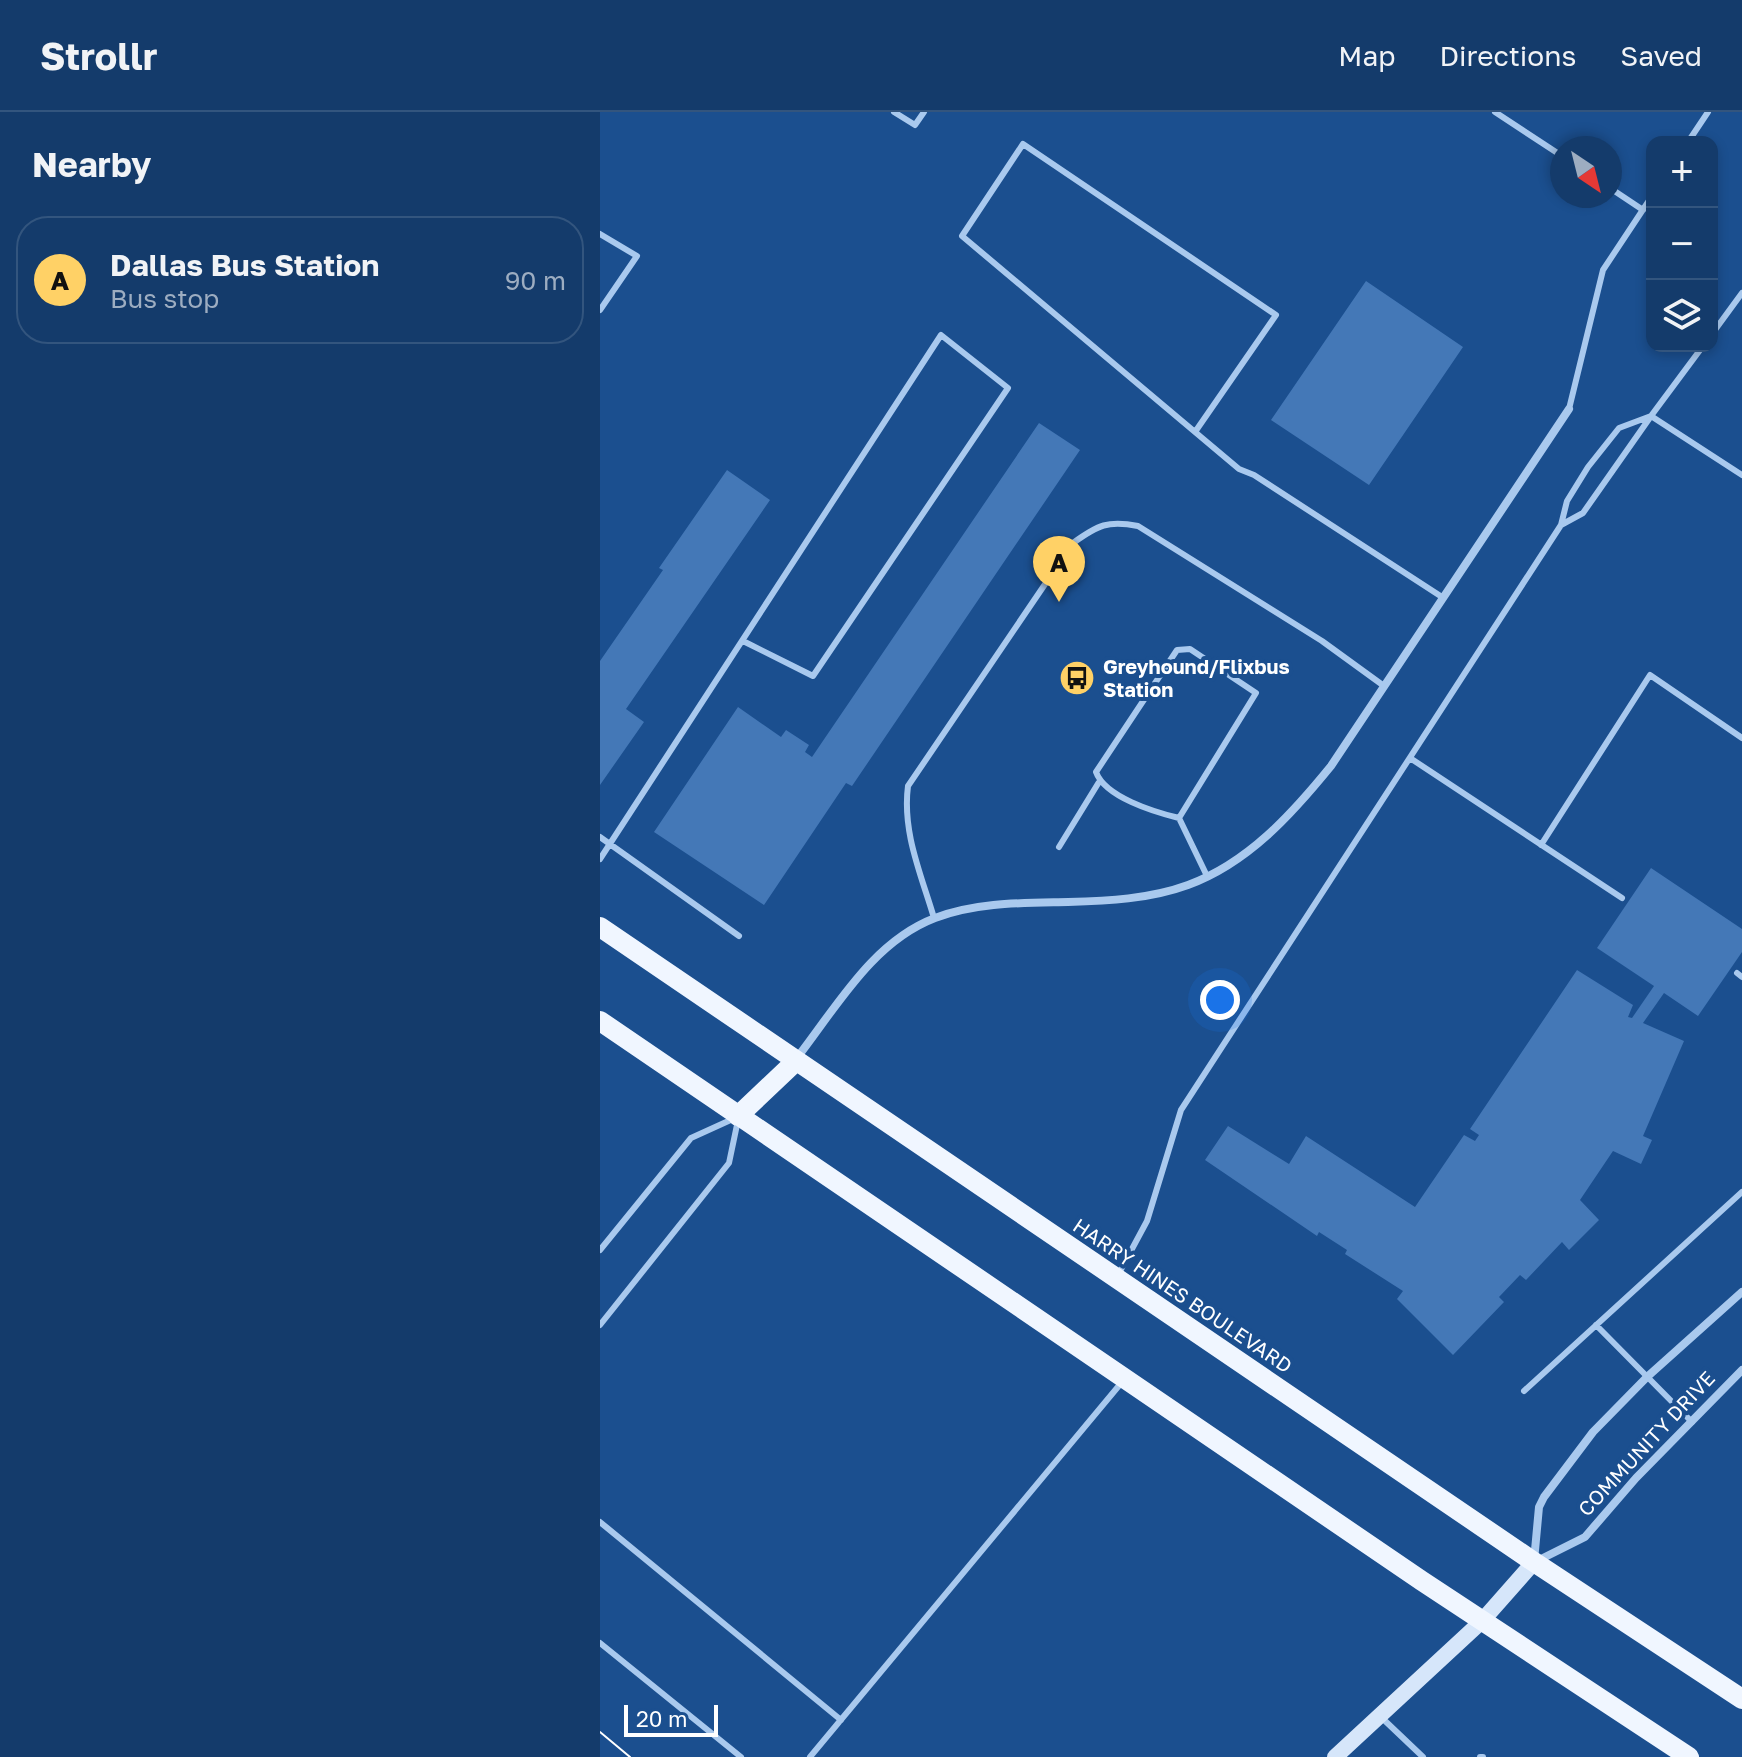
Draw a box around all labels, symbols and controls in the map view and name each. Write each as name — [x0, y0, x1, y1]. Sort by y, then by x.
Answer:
text: Strollr — [40, 33, 158, 78]
text: Map — [1338, 39, 1395, 72]
text: Directions — [1439, 39, 1576, 72]
text: Saved — [1620, 39, 1702, 72]
north arrow — [1550, 136, 1622, 208]
map controls — [1646, 136, 1718, 352]
button: + — [1646, 136, 1718, 208]
text: Nearby — [32, 144, 152, 184]
button: − — [1646, 208, 1718, 280]
text: Dallas Bus Station — [110, 247, 380, 283]
text: A — [51, 265, 69, 296]
text: 90 m — [505, 265, 566, 296]
button: layers — [1646, 280, 1718, 352]
text: Bus stop — [110, 283, 219, 314]
pin: A — [1033, 536, 1085, 602]
place label: Greyhound/Flixbus Station — [1103, 654, 1290, 701]
bus stop icon: Greyhound/Flixbus Station — [1058, 659, 1096, 697]
your location — [1200, 980, 1240, 1020]
street label: HARRY HINES BOULEVARD — [1069, 1213, 1297, 1377]
street label: COMMUNITY DRIVE — [1573, 1366, 1719, 1520]
scale bar — [624, 1701, 718, 1737]
text: 20 m — [636, 1705, 687, 1732]

